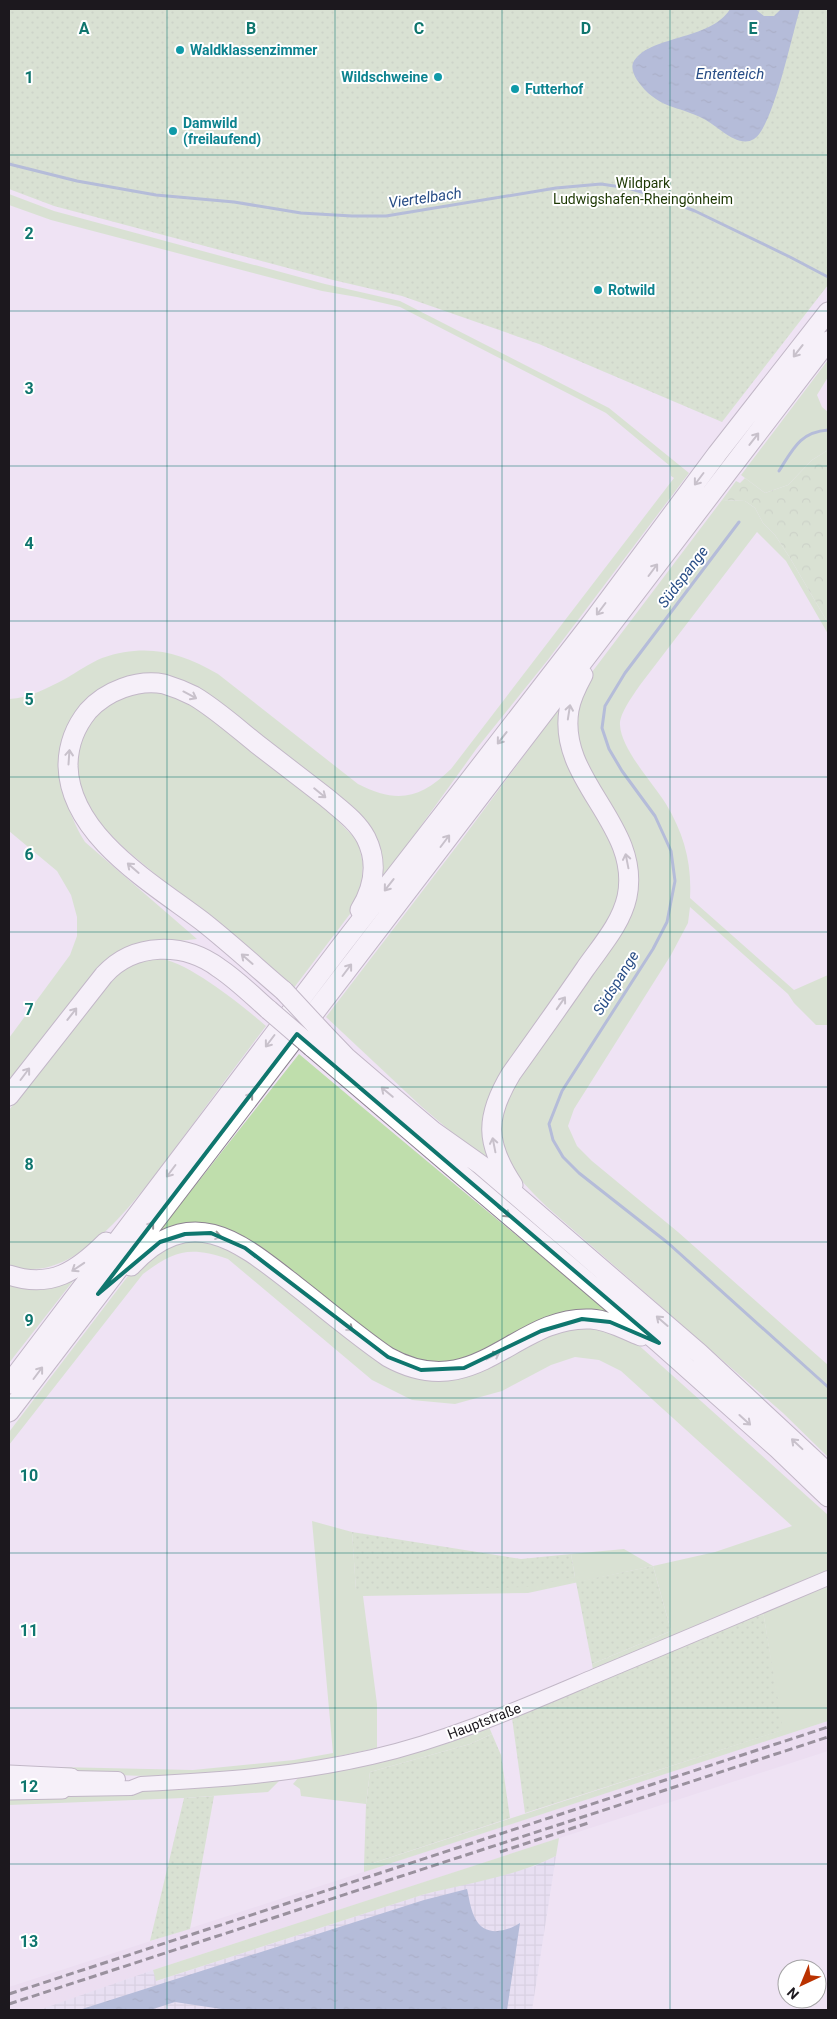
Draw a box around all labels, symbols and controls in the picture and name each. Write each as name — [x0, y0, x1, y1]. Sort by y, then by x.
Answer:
text: A — [79, 19, 90, 38]
text: B — [246, 19, 256, 38]
text: C — [414, 19, 424, 38]
text: D — [581, 19, 591, 38]
text: E — [749, 19, 758, 38]
place label: Waldklassenzimmer — [190, 42, 317, 58]
marker: Waldklassenzimmer — [174, 44, 186, 56]
water label: Ententeich — [696, 65, 764, 83]
text: 1 — [24, 68, 34, 87]
place label: Wildschweine — [341, 69, 428, 85]
marker: Wildschweine — [432, 71, 444, 83]
place label: Futterhof — [525, 81, 584, 97]
marker: Futterhof — [509, 83, 521, 95]
place label: Damwild (freilaufend) — [183, 115, 261, 148]
marker: Damwild (freilaufend) — [167, 125, 179, 137]
park label: Wildpark Ludwigshafen-Rheingönheim — [553, 175, 733, 207]
water label: Viertelbach — [387, 184, 463, 212]
text: 2 — [24, 224, 34, 243]
place label: Rotwild — [608, 282, 655, 298]
marker: Rotwild — [592, 284, 604, 296]
one-way arrow — [793, 344, 804, 357]
text: 3 — [24, 379, 34, 398]
one-way arrow — [748, 432, 759, 445]
one-way arrow — [693, 472, 704, 485]
text: 4 — [24, 534, 34, 553]
water label: Südspange — [654, 542, 712, 611]
one-way arrow — [648, 564, 659, 577]
one-way arrow — [596, 602, 606, 616]
text: 5 — [24, 690, 34, 709]
one-way arrow — [182, 691, 197, 700]
one-way arrow — [564, 705, 574, 721]
one-way arrow — [497, 731, 507, 745]
one-way arrow — [64, 749, 73, 765]
one-way arrow — [313, 787, 326, 798]
one-way arrow — [440, 835, 451, 848]
text: 6 — [24, 845, 34, 864]
one-way arrow — [621, 853, 631, 869]
one-way arrow — [126, 862, 139, 874]
one-way arrow — [384, 878, 394, 892]
water label: Südspange — [589, 947, 643, 1018]
one-way arrow — [241, 953, 254, 965]
one-way arrow — [341, 964, 352, 977]
one-way arrow — [556, 996, 566, 1010]
text: 7 — [24, 1000, 34, 1019]
one-way arrow — [67, 1008, 78, 1021]
one-way arrow — [264, 1034, 275, 1047]
one-way arrow — [20, 1068, 31, 1081]
one-way arrow — [381, 1087, 394, 1098]
one-way arrow — [243, 1092, 253, 1106]
one-way arrow — [489, 1138, 498, 1154]
text: 8 — [24, 1155, 34, 1174]
one-way arrow — [166, 1164, 177, 1177]
one-way arrow — [498, 1206, 511, 1218]
one-way arrow — [144, 1222, 155, 1235]
one-way arrow — [205, 1230, 221, 1240]
one-way arrow — [71, 1262, 85, 1272]
text: 9 — [24, 1311, 34, 1330]
one-way arrow — [656, 1315, 669, 1327]
one-way arrow — [340, 1320, 353, 1331]
one-way arrow — [485, 1350, 500, 1360]
one-way arrow — [33, 1367, 44, 1380]
one-way arrow — [739, 1415, 752, 1426]
one-way arrow — [791, 1438, 804, 1450]
text: 10 — [20, 1466, 38, 1485]
text: 11 — [20, 1621, 38, 1640]
street label: Hauptstraße — [445, 1700, 523, 1742]
text: 12 — [20, 1777, 38, 1796]
text: 13 — [20, 1932, 38, 1951]
north arrow — [777, 1959, 827, 2009]
text: N — [784, 1984, 802, 2003]

